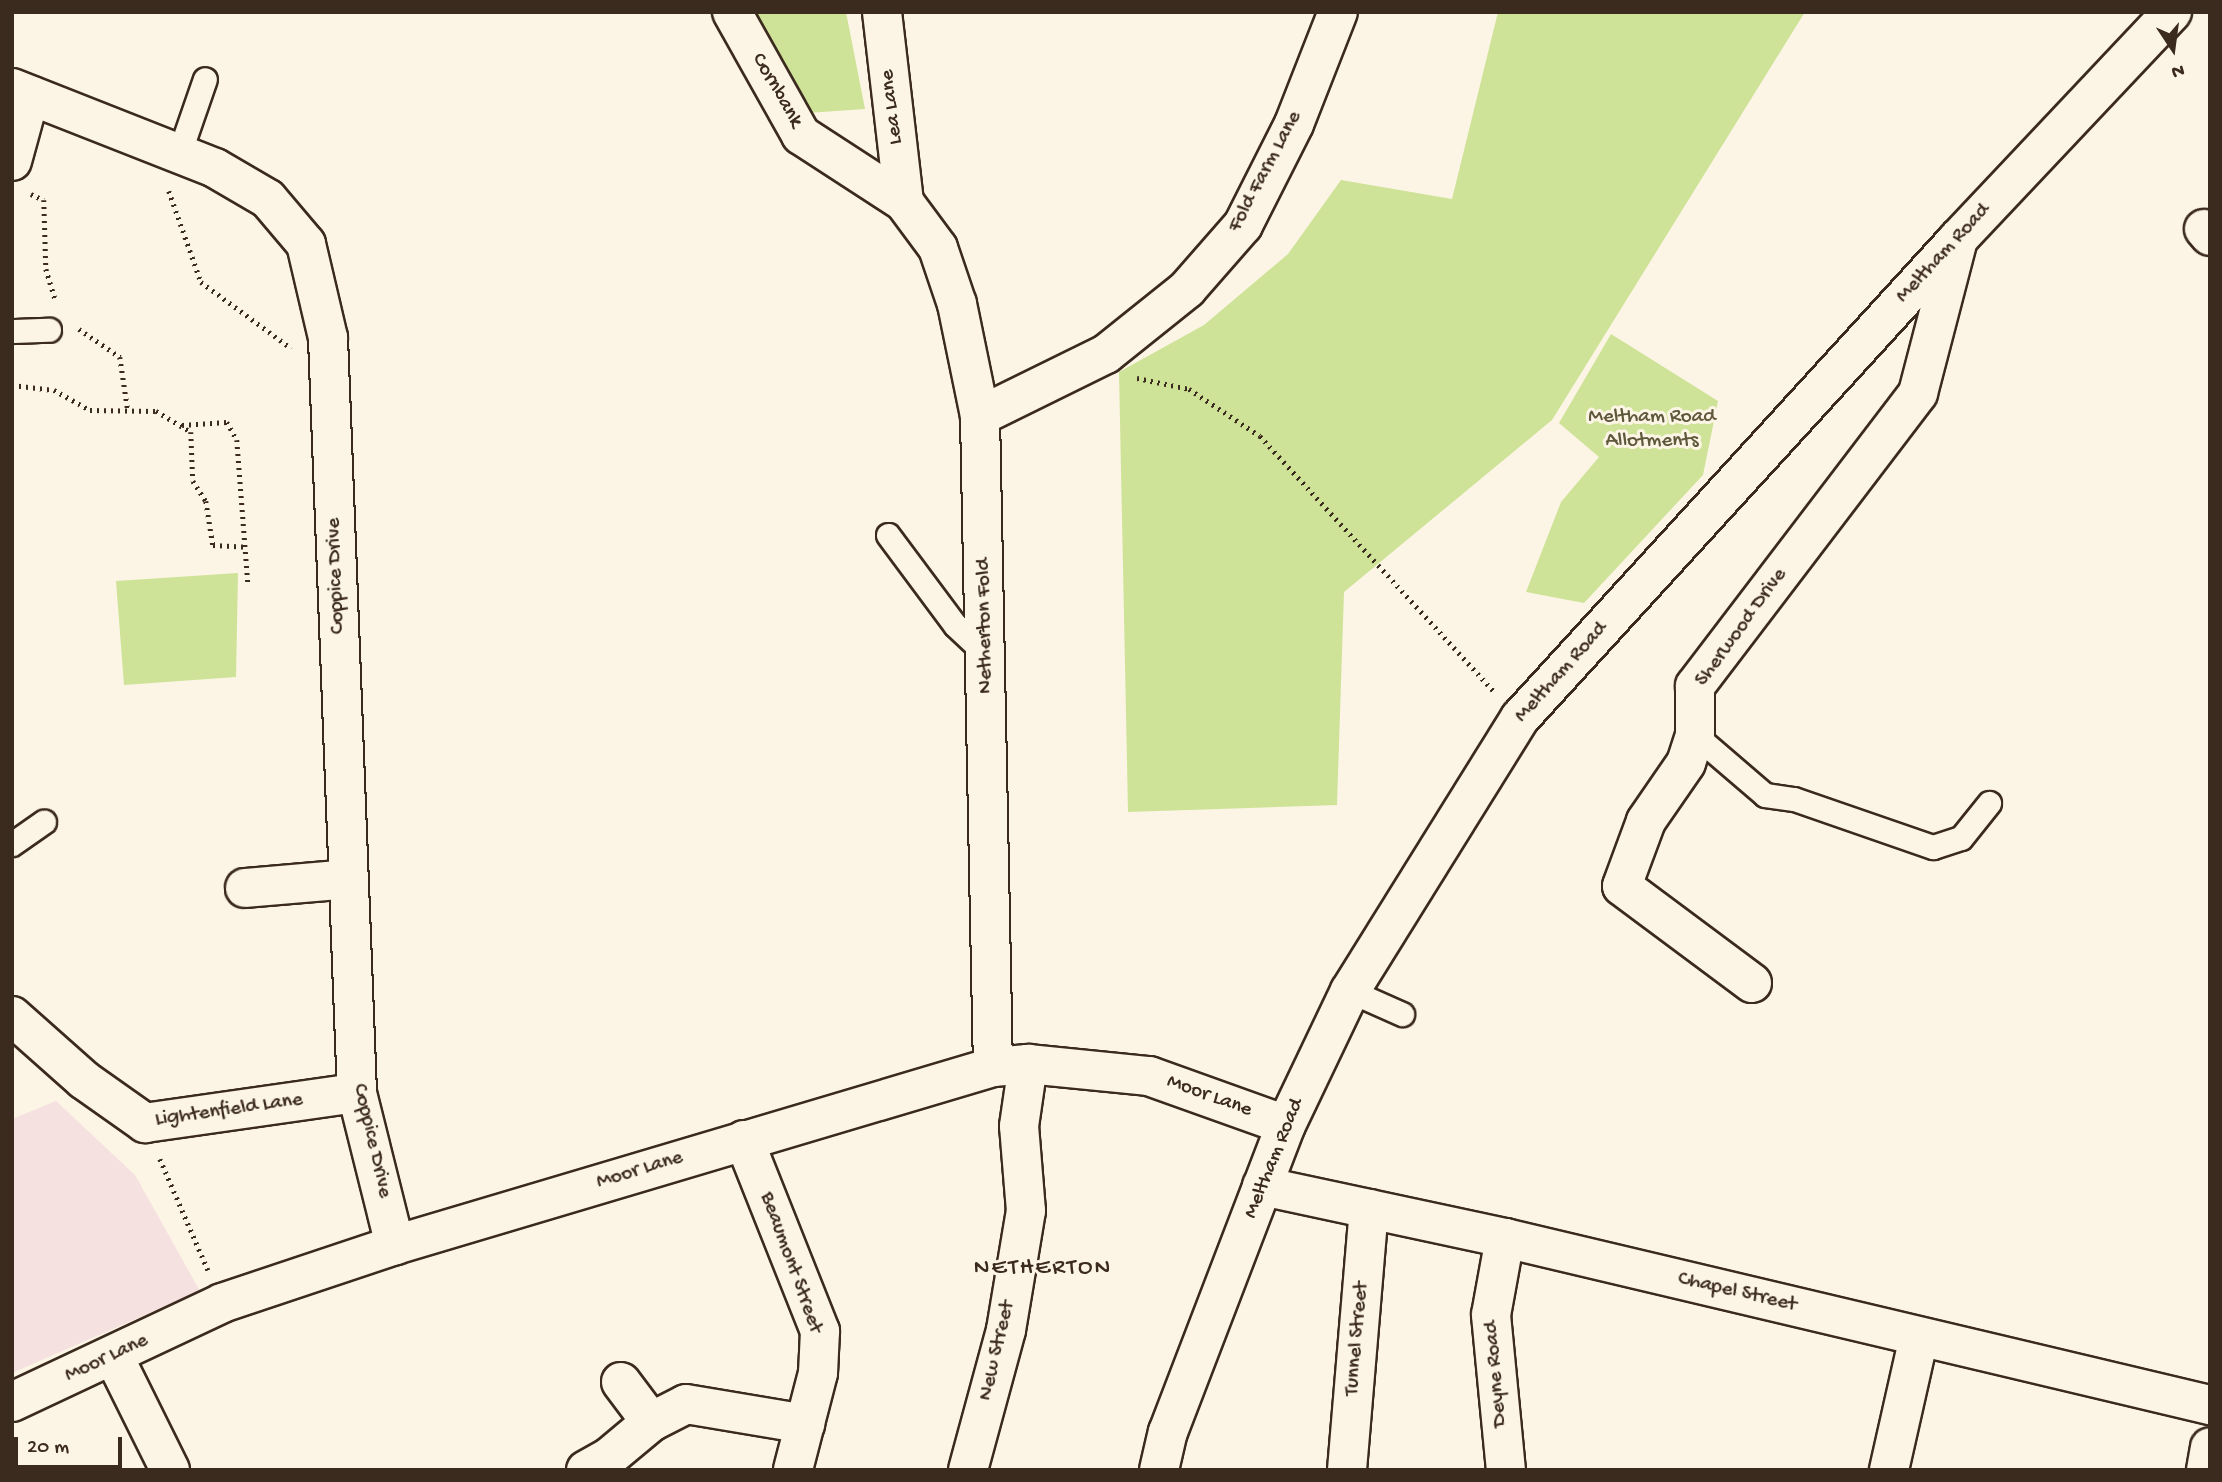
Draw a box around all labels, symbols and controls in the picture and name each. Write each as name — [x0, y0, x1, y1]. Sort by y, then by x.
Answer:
north arrow — [2138, 14, 2208, 84]
street label: Cornbank — [745, 49, 807, 133]
text: N — [2169, 57, 2186, 83]
street label: Lea Lane — [876, 68, 910, 146]
street label: Fold Farm Lane — [1224, 107, 1308, 237]
street label: Meltham Road — [1891, 199, 1997, 309]
park label: Meltham Road Allotments — [1588, 405, 1716, 455]
street label: Coppice Drive — [322, 517, 352, 635]
street label: Netherton Fold — [972, 558, 1000, 694]
street label: Sherwood Drive — [1691, 564, 1793, 692]
street label: Meltham Road — [1510, 617, 1614, 729]
street label: Moor Lane — [1163, 1070, 1255, 1124]
street label: Coppice Drive — [346, 1082, 396, 1200]
street label: Lightenfield Lane — [154, 1088, 304, 1134]
street label: Meltham Road — [1239, 1095, 1311, 1223]
street label: Moor Lane — [594, 1146, 686, 1196]
street label: Beaumont Street — [753, 1189, 827, 1337]
district label: NETHERTON — [975, 1255, 1111, 1283]
street label: Chapel Street — [1675, 1267, 1799, 1319]
street label: Tunnel Street — [1340, 1281, 1376, 1397]
street label: New Street — [974, 1299, 1022, 1403]
street label: Deyne Road — [1480, 1320, 1514, 1428]
street label: Moor Lane — [61, 1329, 153, 1389]
scale bar — [18, 1422, 126, 1466]
text: 20 m — [27, 1436, 69, 1461]

